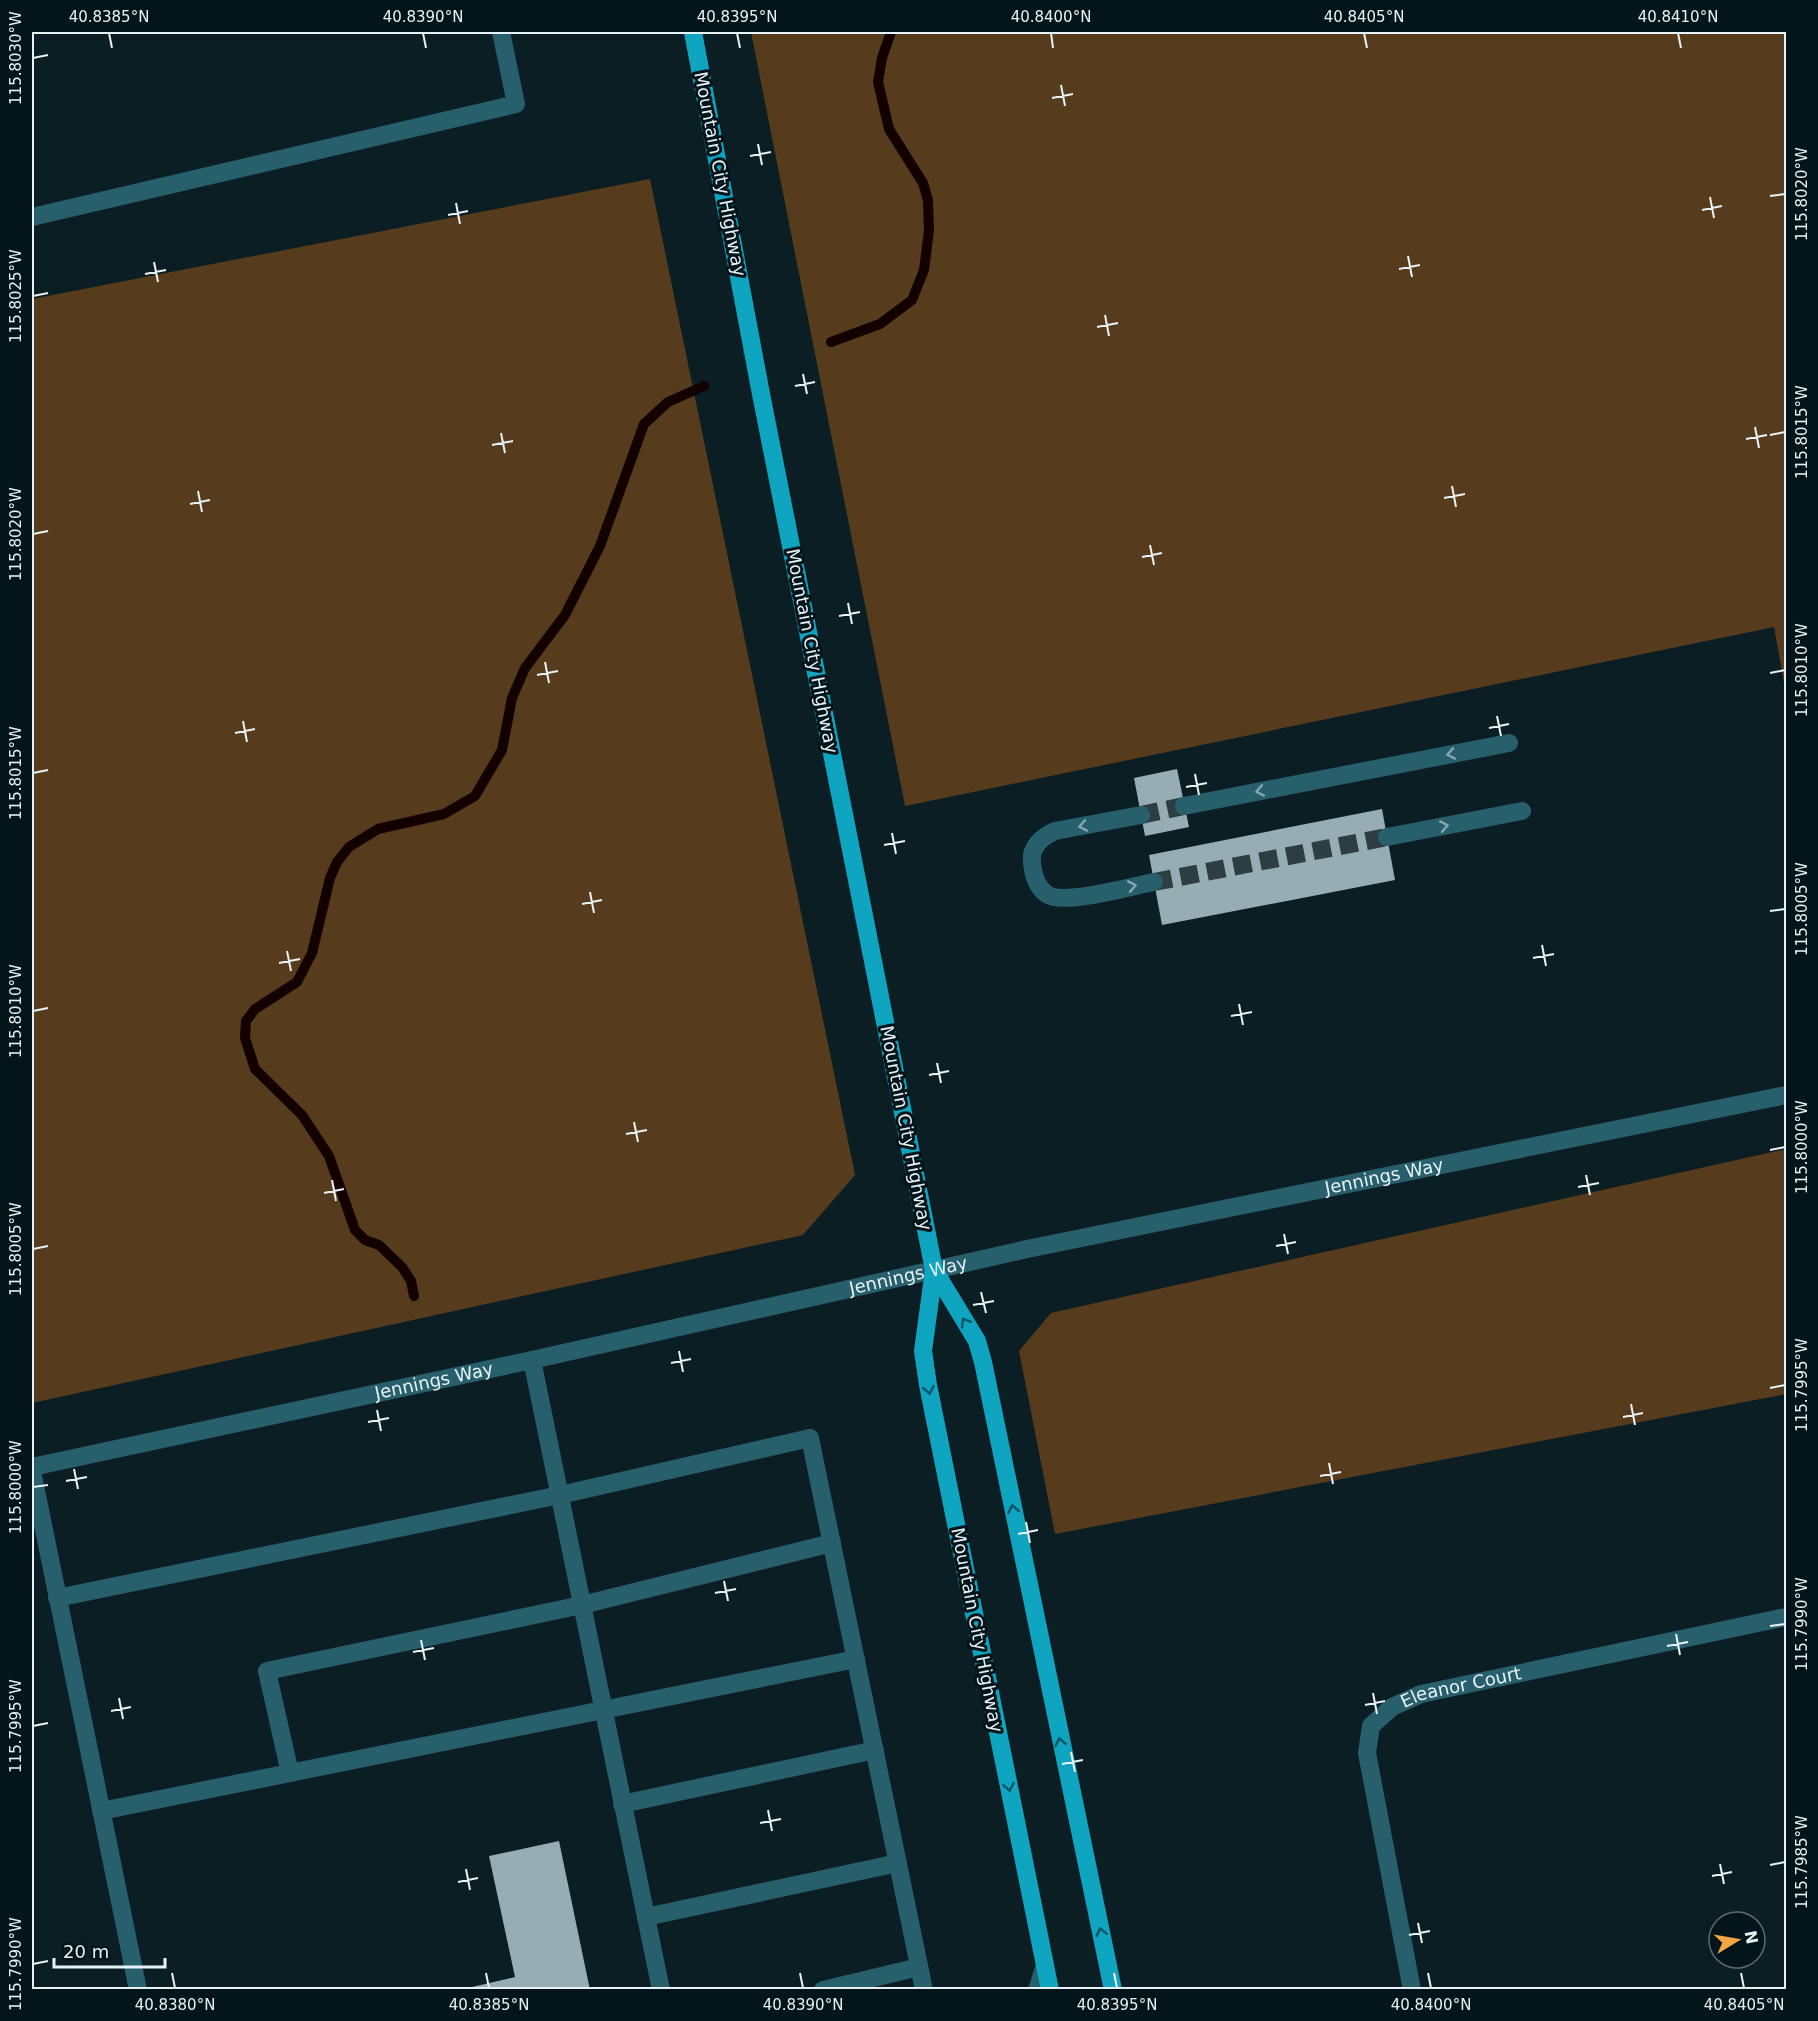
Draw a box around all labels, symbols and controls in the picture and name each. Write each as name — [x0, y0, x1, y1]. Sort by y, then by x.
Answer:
text: 40.8385°N — [69, 8, 149, 26]
text: 40.8390°N — [383, 8, 463, 26]
text: 40.8395°N — [697, 8, 777, 26]
text: 40.8400°N — [1011, 8, 1091, 26]
text: 40.8405°N — [1324, 8, 1404, 26]
text: 40.8410°N — [1638, 8, 1718, 26]
text: 115.8030°W — [7, 11, 25, 105]
street label: Mountain City Highway — [690, 70, 751, 279]
text: 115.8020°W — [1793, 147, 1811, 241]
text: 115.8025°W — [7, 249, 25, 343]
text: 115.8015°W — [1793, 385, 1811, 479]
text: 115.8020°W — [7, 487, 25, 581]
street label: Mountain City Highway — [782, 547, 843, 756]
text: 115.8010°W — [1793, 623, 1811, 717]
text: 115.8015°W — [7, 726, 25, 820]
one-way arrow — [1446, 747, 1456, 760]
one-way arrow — [1255, 784, 1265, 797]
one-way arrow — [1079, 819, 1089, 832]
one-way arrow — [1440, 821, 1449, 833]
text: 115.8005°W — [1793, 862, 1811, 956]
one-way arrow — [1127, 880, 1137, 893]
text: 115.8010°W — [7, 964, 25, 1058]
street label: Mountain City Highway — [876, 1024, 937, 1233]
text: 115.8000°W — [1793, 1100, 1811, 1194]
street label: Jennings Way — [1322, 1154, 1446, 1199]
text: 115.8005°W — [7, 1202, 25, 1296]
street label: Jennings Way — [846, 1252, 970, 1299]
one-way arrow — [962, 1317, 973, 1328]
text: 115.7995°W — [1793, 1338, 1811, 1432]
street label: Jennings Way — [372, 1358, 495, 1404]
one-way arrow — [922, 1385, 935, 1395]
text: 115.8000°W — [7, 1440, 25, 1534]
one-way arrow — [1007, 1505, 1020, 1515]
street label: Mountain City Highway — [947, 1526, 1008, 1735]
text: 115.7990°W — [1793, 1577, 1811, 1671]
street label: Eleanor Court — [1397, 1662, 1523, 1712]
text: 115.7995°W — [7, 1679, 25, 1773]
one-way arrow — [1055, 1737, 1068, 1747]
one-way arrow — [1002, 1782, 1015, 1792]
text: 115.7985°W — [1793, 1815, 1811, 1909]
north arrow — [1707, 1910, 1767, 1970]
text: 115.7990°W — [7, 1917, 25, 2011]
one-way arrow — [1095, 1928, 1108, 1938]
text: N — [1741, 1929, 1762, 1946]
scale bar — [54, 1931, 165, 1969]
text: 20 m — [63, 1941, 109, 1962]
text: 40.8380°N — [135, 1996, 215, 2014]
text: 40.8385°N — [449, 1996, 529, 2014]
text: 40.8390°N — [763, 1996, 843, 2014]
text: 40.8395°N — [1077, 1996, 1157, 2014]
text: 40.8400°N — [1391, 1996, 1471, 2014]
text: 40.8405°N — [1704, 1996, 1784, 2014]

